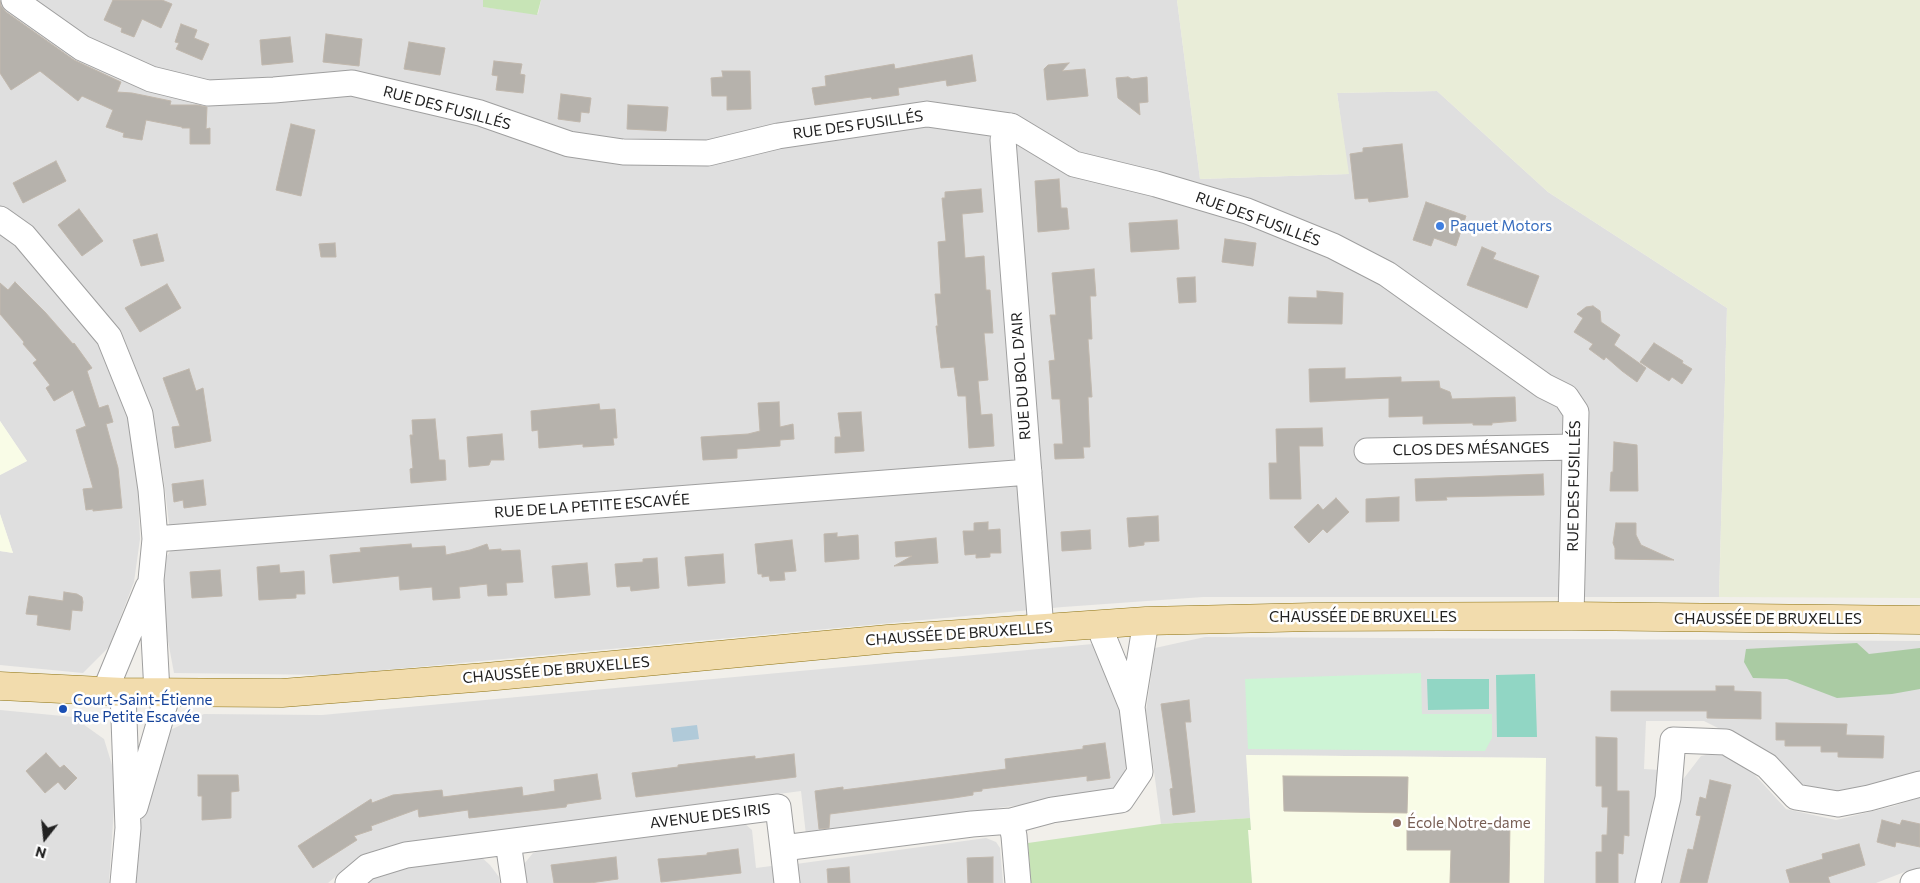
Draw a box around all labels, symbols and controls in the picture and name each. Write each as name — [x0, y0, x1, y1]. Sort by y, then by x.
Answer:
street label: RUE DES FUSILLÉS — [381, 82, 513, 134]
street label: RUE DES FUSILLÉS — [792, 107, 924, 143]
street label: RUE DES FUSILLÉS — [1193, 188, 1323, 250]
place label: Paquet Motors — [1450, 217, 1552, 235]
marker: Paquet Motors — [1434, 220, 1446, 232]
street label: RUE DU BOL D'AIR — [1008, 311, 1034, 441]
street label: RUE DES FUSILLÉS — [1564, 420, 1584, 552]
street label: CLOS DES MÉSANGES — [1393, 439, 1549, 459]
street label: RUE DE LA PETITE ESCAVÉE — [494, 490, 690, 522]
street label: CHAUSSÉE DE BRUXELLES — [1269, 608, 1457, 626]
street label: CHAUSSÉE DE BRUXELLES — [1674, 610, 1862, 628]
street label: CHAUSSÉE DE BRUXELLES — [865, 618, 1053, 650]
street label: CHAUSSÉE DE BRUXELLES — [462, 653, 650, 687]
place label: Court-Saint-Étienne Rue Petite Escavée — [73, 691, 212, 726]
marker: Court-Saint-Étienne Rue Petite Escavée — [57, 703, 69, 715]
street label: AVENUE DES IRIS — [649, 800, 771, 832]
north arrow — [20, 813, 70, 863]
place label: École Notre-dame — [1407, 814, 1531, 832]
marker: École Notre-dame — [1391, 817, 1403, 829]
text: N — [33, 843, 48, 863]

